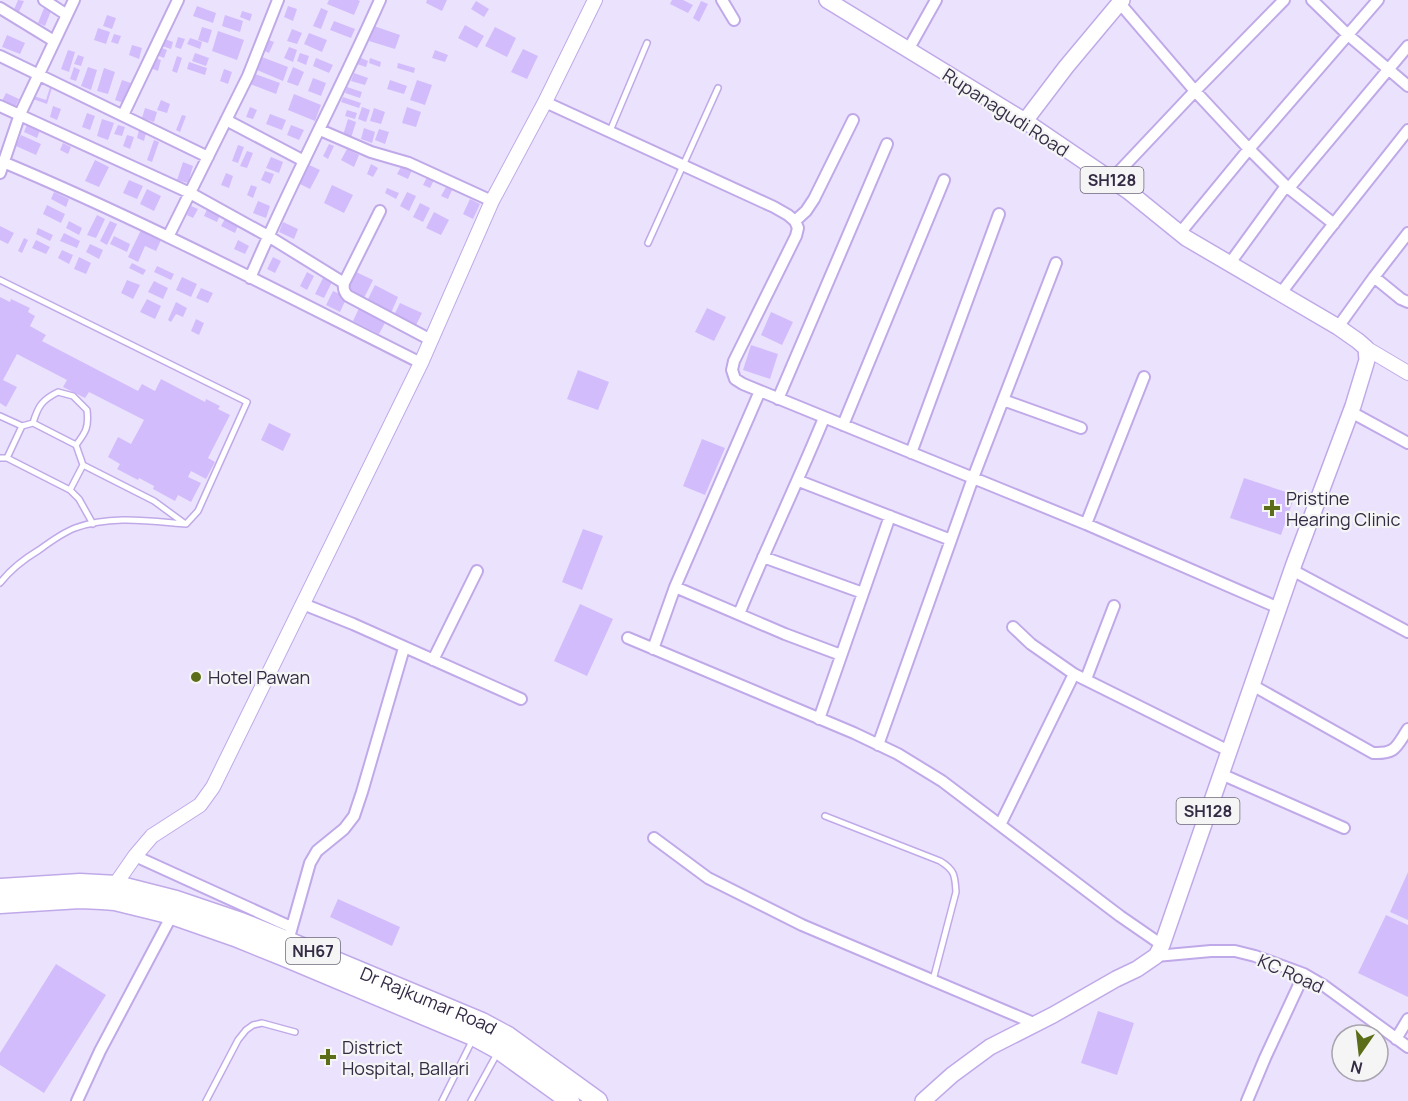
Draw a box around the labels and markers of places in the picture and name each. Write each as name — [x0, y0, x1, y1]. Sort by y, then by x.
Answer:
place label: Pristine Hearing Clinic — [1286, 486, 1400, 531]
marker: Pristine Hearing Clinic — [1263, 499, 1281, 517]
place label: Hotel Pawan — [208, 665, 310, 689]
marker: Hotel Pawan — [189, 670, 203, 684]
place label: District Hospital, Ballari — [342, 1035, 469, 1080]
marker: District Hospital, Ballari — [319, 1048, 337, 1066]

